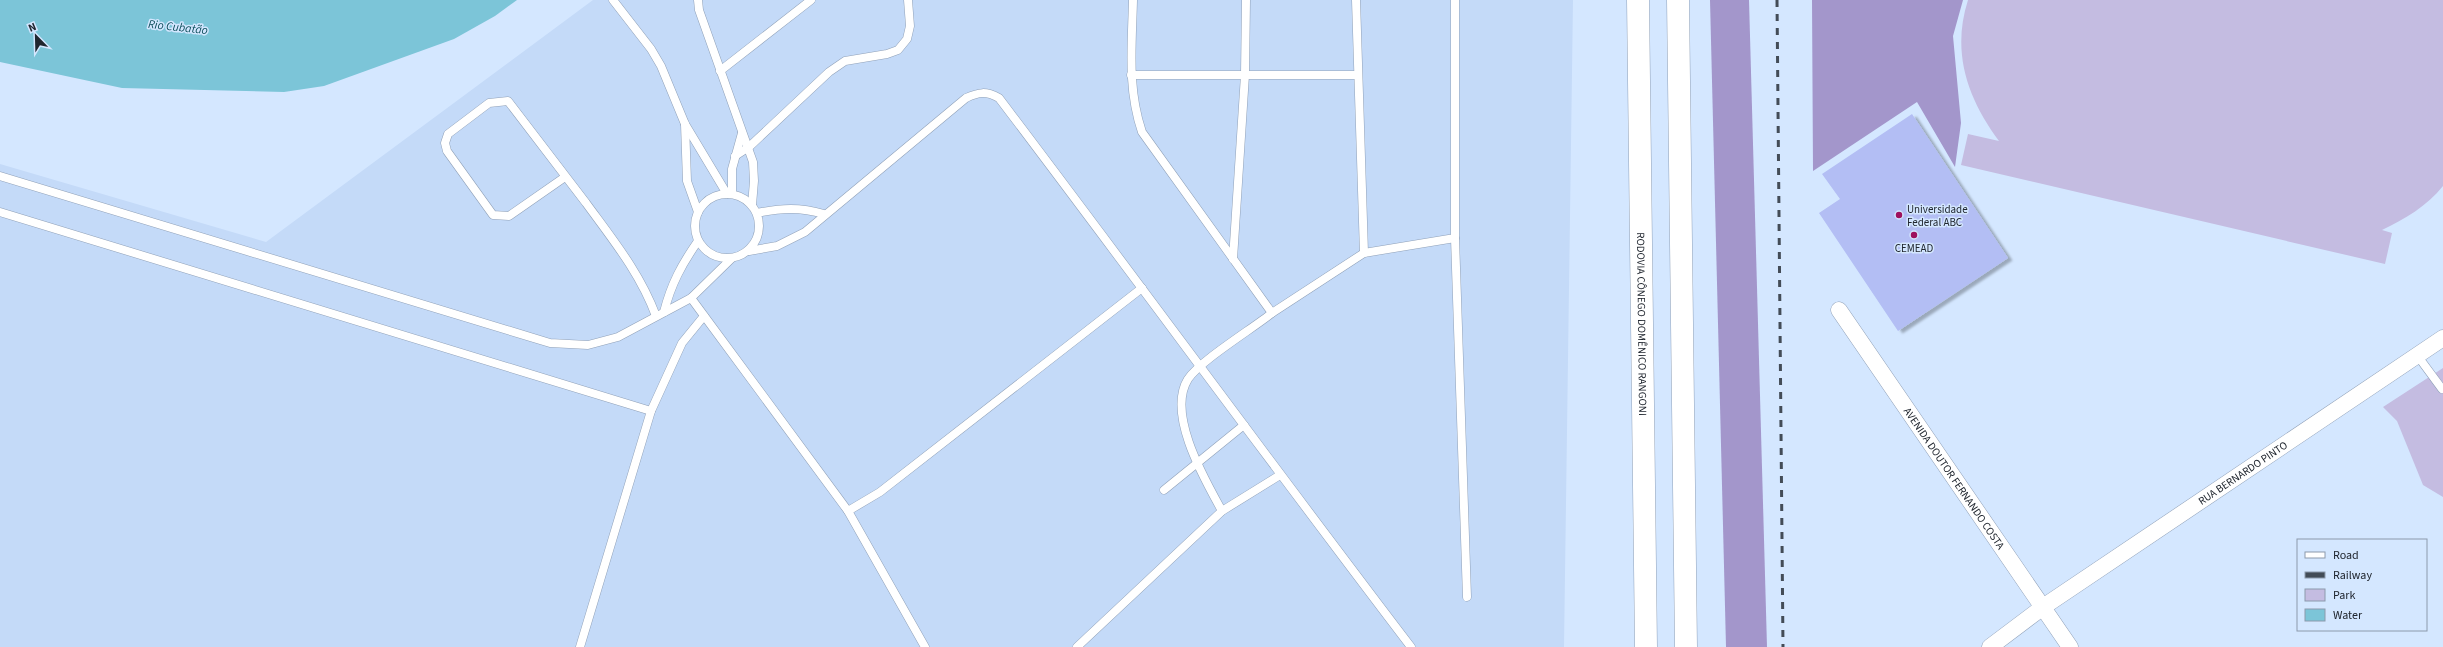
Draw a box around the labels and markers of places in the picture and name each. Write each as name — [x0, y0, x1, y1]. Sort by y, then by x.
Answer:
place label: Universidade Federal ABC — [1907, 202, 1968, 230]
marker: Universidade Federal ABC — [1894, 210, 1904, 220]
marker: CEMEAD — [1909, 230, 1919, 240]
place label: CEMEAD — [1895, 241, 1934, 256]

